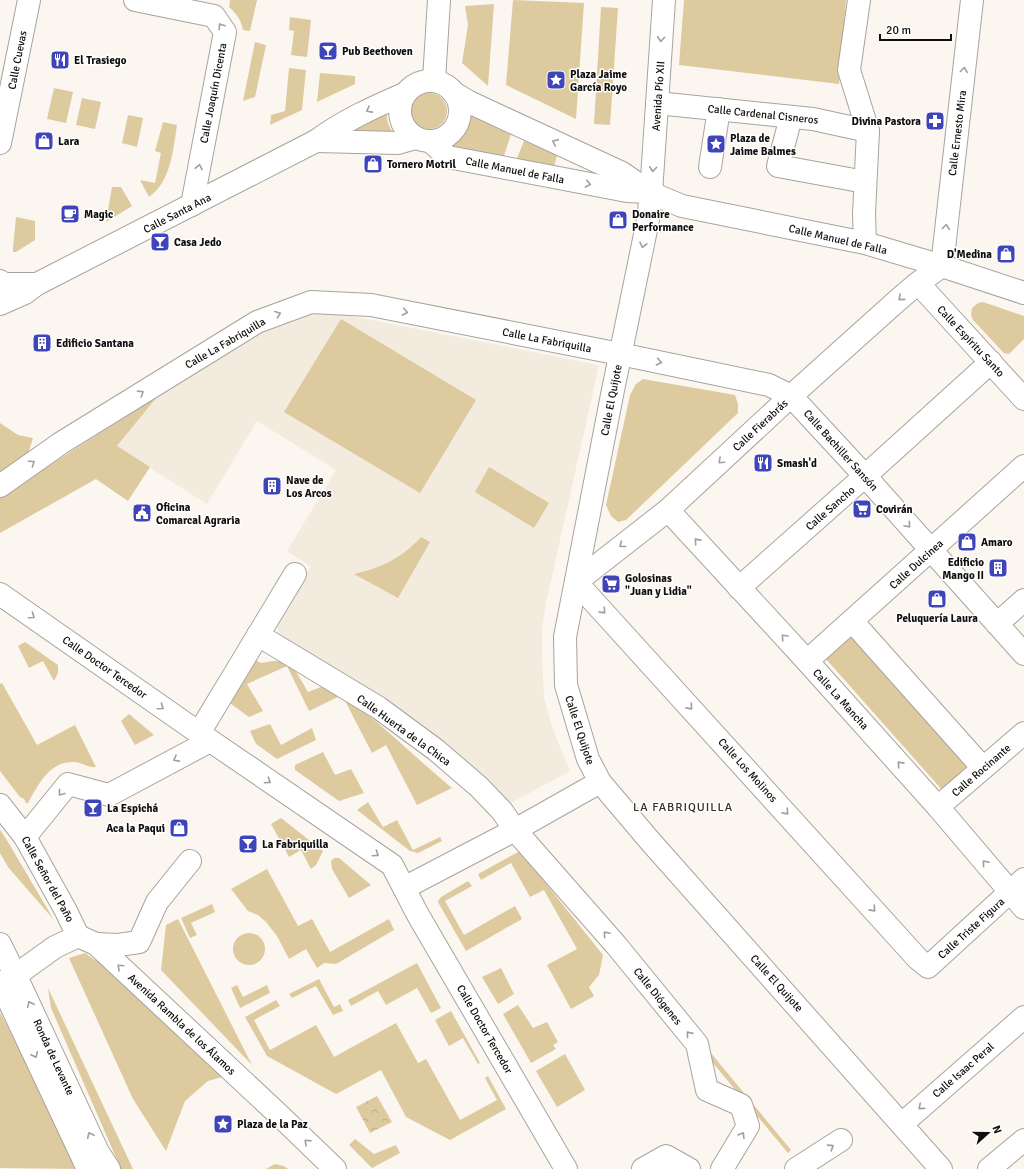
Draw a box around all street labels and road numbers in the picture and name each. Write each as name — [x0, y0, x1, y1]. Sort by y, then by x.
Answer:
street label: Calle Cuevas — [5, 29, 30, 91]
street label: Calle Joaquín Dicenta — [197, 41, 230, 144]
street label: Avenida Pío XII — [650, 61, 667, 131]
street label: Calle Ernesto Mira — [946, 89, 969, 177]
street label: Calle Cardenal Cisneros — [707, 102, 819, 127]
street label: Calle Manuel de Falla — [464, 155, 566, 187]
street label: Calle Santa Ana — [141, 191, 214, 236]
street label: Calle Manuel de Falla — [787, 222, 889, 257]
street label: Calle Espíritu Santo — [934, 303, 1007, 380]
street label: Calle La Fabriquilla — [183, 315, 268, 372]
street label: Calle La Fabriquilla — [501, 325, 593, 356]
street label: Calle El Quijote — [598, 363, 625, 437]
street label: Calle Fierabrás — [730, 397, 791, 454]
street label: Calle Bachiller Sansón — [801, 407, 881, 494]
street label: Calle Sancho — [803, 483, 858, 533]
street label: Calle Dulcinea — [887, 537, 946, 592]
street label: Calle Doctor Tercedor — [60, 633, 150, 702]
street label: Calle La Mancha — [810, 666, 872, 733]
street label: Calle Huerta de la Chica — [354, 692, 453, 769]
street label: Calle El Quijote — [562, 694, 597, 767]
street label: Calle Los Molinos — [715, 736, 780, 805]
street label: Calle Rocinante — [949, 741, 1013, 799]
street label: Calle Señor del Paño — [19, 834, 77, 925]
street label: Calle Triste Figura — [935, 895, 1008, 962]
street label: Calle El Quijote — [748, 952, 806, 1015]
street label: Calle Diógenes — [631, 965, 685, 1028]
street label: Avenida Rambla de los Álamos — [125, 970, 239, 1078]
street label: Calle Doctor Tercedor — [454, 983, 515, 1076]
street label: Ronda de Levante — [30, 1017, 77, 1097]
street label: Calle Isaac Peral — [930, 1040, 997, 1101]

